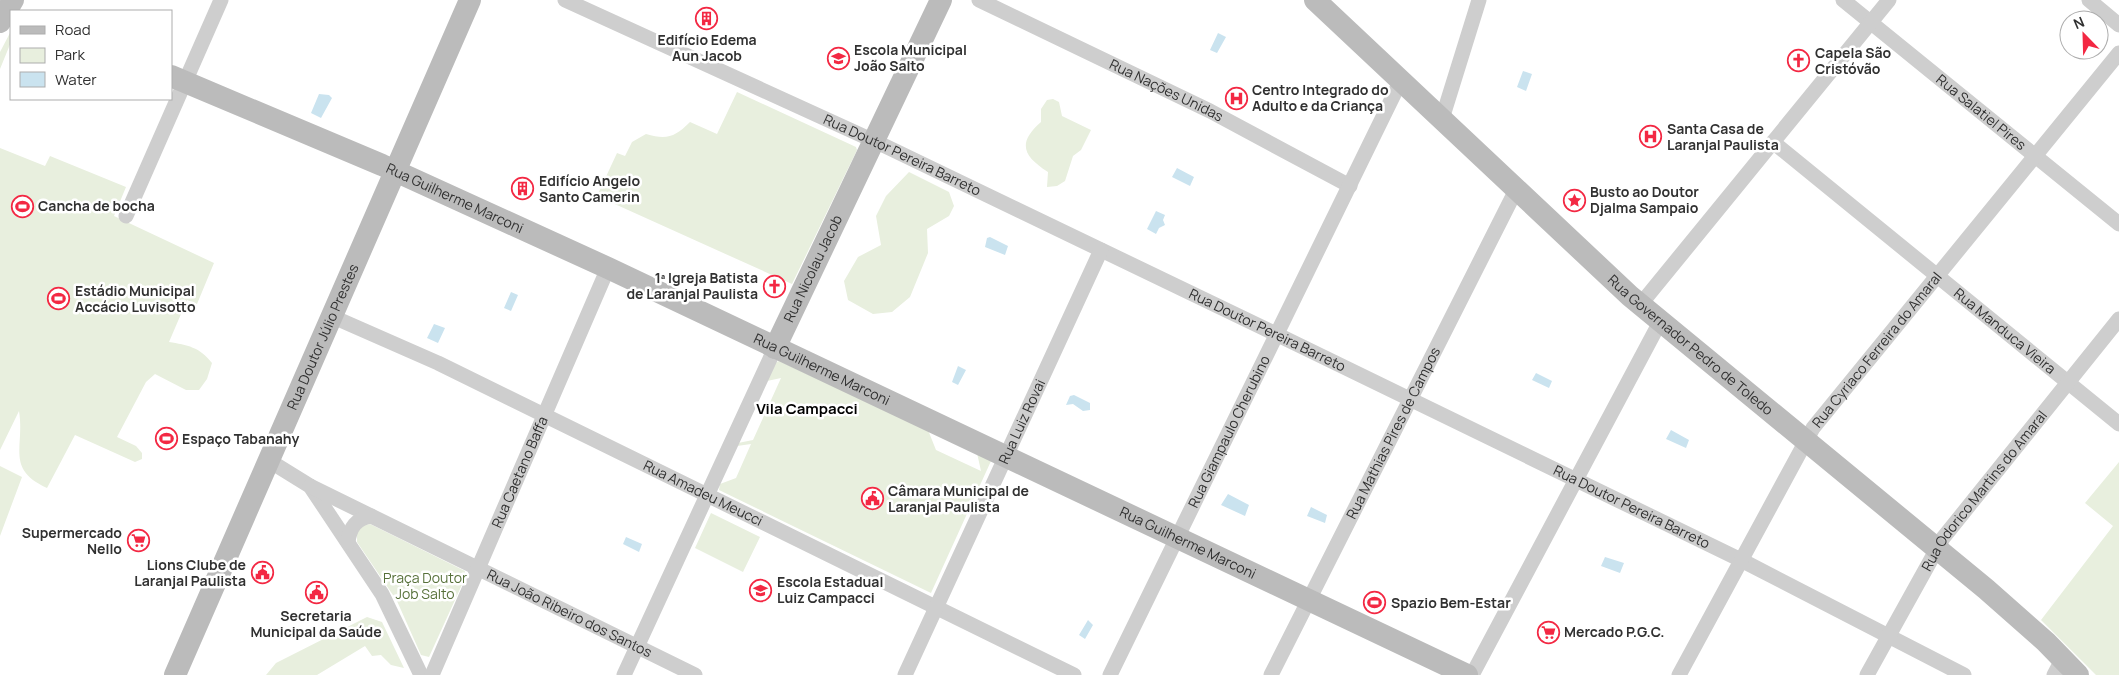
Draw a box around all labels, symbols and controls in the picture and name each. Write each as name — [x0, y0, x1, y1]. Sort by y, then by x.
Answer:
building icon: Edifício Edema Aun Jacob — [695, 6, 719, 30]
legend — [10, 10, 172, 100]
north arrow — [2059, 10, 2109, 60]
text: N — [2070, 12, 2087, 33]
text: Road — [55, 19, 91, 40]
place label: Edifício Edema Aun Jacob — [657, 30, 757, 65]
place label: Escola Municipal João Salto — [854, 40, 967, 75]
place label: Capela São Cristóvão — [1815, 43, 1892, 78]
text: Park — [55, 44, 85, 65]
school or university icon: Escola Municipal João Salto — [826, 46, 850, 70]
church icon: Capela São Cristóvão — [1787, 49, 1811, 73]
street label: Rua Nações Unidas — [1107, 54, 1227, 125]
text: Water — [55, 69, 97, 90]
street label: Rua Salatiel Pires — [1933, 70, 2030, 154]
place label: Centro Integrado do Adulto e da Criança — [1252, 80, 1389, 115]
hospital icon: Centro Integrado do Adulto e da Criança — [1224, 86, 1248, 110]
street label: Rua Doutor Pereira Barreto — [821, 109, 984, 200]
place label: Santa Casa de Laranjal Paulista — [1667, 119, 1779, 154]
hospital icon: Santa Casa de Laranjal Paulista — [1639, 125, 1663, 149]
street label: Rua Guilherme Marconi — [383, 158, 527, 237]
place label: Edifício Angelo Santo Camerin — [539, 171, 641, 206]
building icon: Edifício Angelo Santo Camerin — [511, 177, 535, 201]
place label: Busto ao Doutor Djalma Sampaio — [1590, 182, 1699, 217]
place icon: Busto ao Doutor Djalma Sampaio — [1562, 188, 1586, 212]
sports icon: Cancha de bocha — [10, 194, 34, 218]
place label: Cancha de bocha — [38, 196, 155, 215]
street label: Rua Nicolau Jacob — [779, 211, 846, 325]
street label: Rua Doutor Júlio Prestes — [282, 261, 363, 413]
place label: 1ª Igreja Batista de Laranjal Paulista — [626, 268, 758, 303]
street label: Rua Cyriaco Ferreira do Amaral — [1807, 268, 1946, 431]
street label: Rua Governador Pedro de Toledo — [1604, 270, 1777, 419]
church icon: 1ª Igreja Batista de Laranjal Paulista — [762, 274, 786, 298]
place label: Estádio Municipal Accácio Luvisotto — [75, 281, 196, 316]
street label: Rua Manduca Vieira — [1950, 283, 2060, 378]
street label: Rua Doutor Pereira Barreto — [1186, 284, 1349, 375]
sports icon: Estádio Municipal Accácio Luvisotto — [47, 287, 71, 311]
street label: Rua Guilherme Marconi — [751, 328, 893, 409]
street label: Rua Mathias Pires de Campos — [1341, 344, 1444, 522]
street label: Rua Giampaulo Cherubino — [1183, 352, 1274, 511]
street label: Rua Luiz Rovai — [994, 376, 1049, 467]
district label: Vila Campacci — [756, 398, 858, 419]
street label: Rua Odorico Martins do Amaral — [1917, 406, 2051, 574]
street label: Rua Caetano Baffa — [487, 413, 552, 531]
sports icon: Espaço Tabanahy — [154, 427, 178, 451]
place label: Espaço Tabanahy — [182, 429, 300, 448]
street label: Rua Amadeu Meucci — [640, 455, 766, 530]
street label: Rua Doutor Pereira Barreto — [1550, 460, 1713, 552]
place label: Câmara Municipal de Laranjal Paulista — [888, 481, 1029, 516]
public building icon: Câmara Municipal de Laranjal Paulista — [860, 487, 884, 511]
street label: Rua Guilherme Marconi — [1117, 502, 1259, 583]
place label: Supermercado Nello — [22, 523, 122, 558]
supermarket icon: Supermercado Nello — [126, 529, 150, 553]
place label: Lions Clube de Laranjal Paulista — [134, 555, 246, 590]
public building icon: Lions Clube de Laranjal Paulista — [250, 561, 274, 585]
street label: Rua João Ribeiro dos Santos — [484, 564, 655, 661]
park label: Praça Doutor Job Salto — [383, 568, 467, 603]
place label: Escola Estadual Luiz Campacci — [777, 572, 883, 607]
school or university icon: Escola Estadual Luiz Campacci — [749, 578, 773, 602]
public building icon: Secretaria Municipal da Saúde — [304, 581, 328, 605]
sports icon: Spazio Bem-Estar — [1363, 591, 1387, 615]
place label: Spazio Bem-Estar — [1391, 593, 1511, 612]
place label: Secretaria Municipal da Saúde — [250, 606, 382, 641]
supermarket icon: Mercado P.G.C. — [1536, 620, 1560, 644]
place label: Mercado P.G.C. — [1564, 622, 1665, 641]

